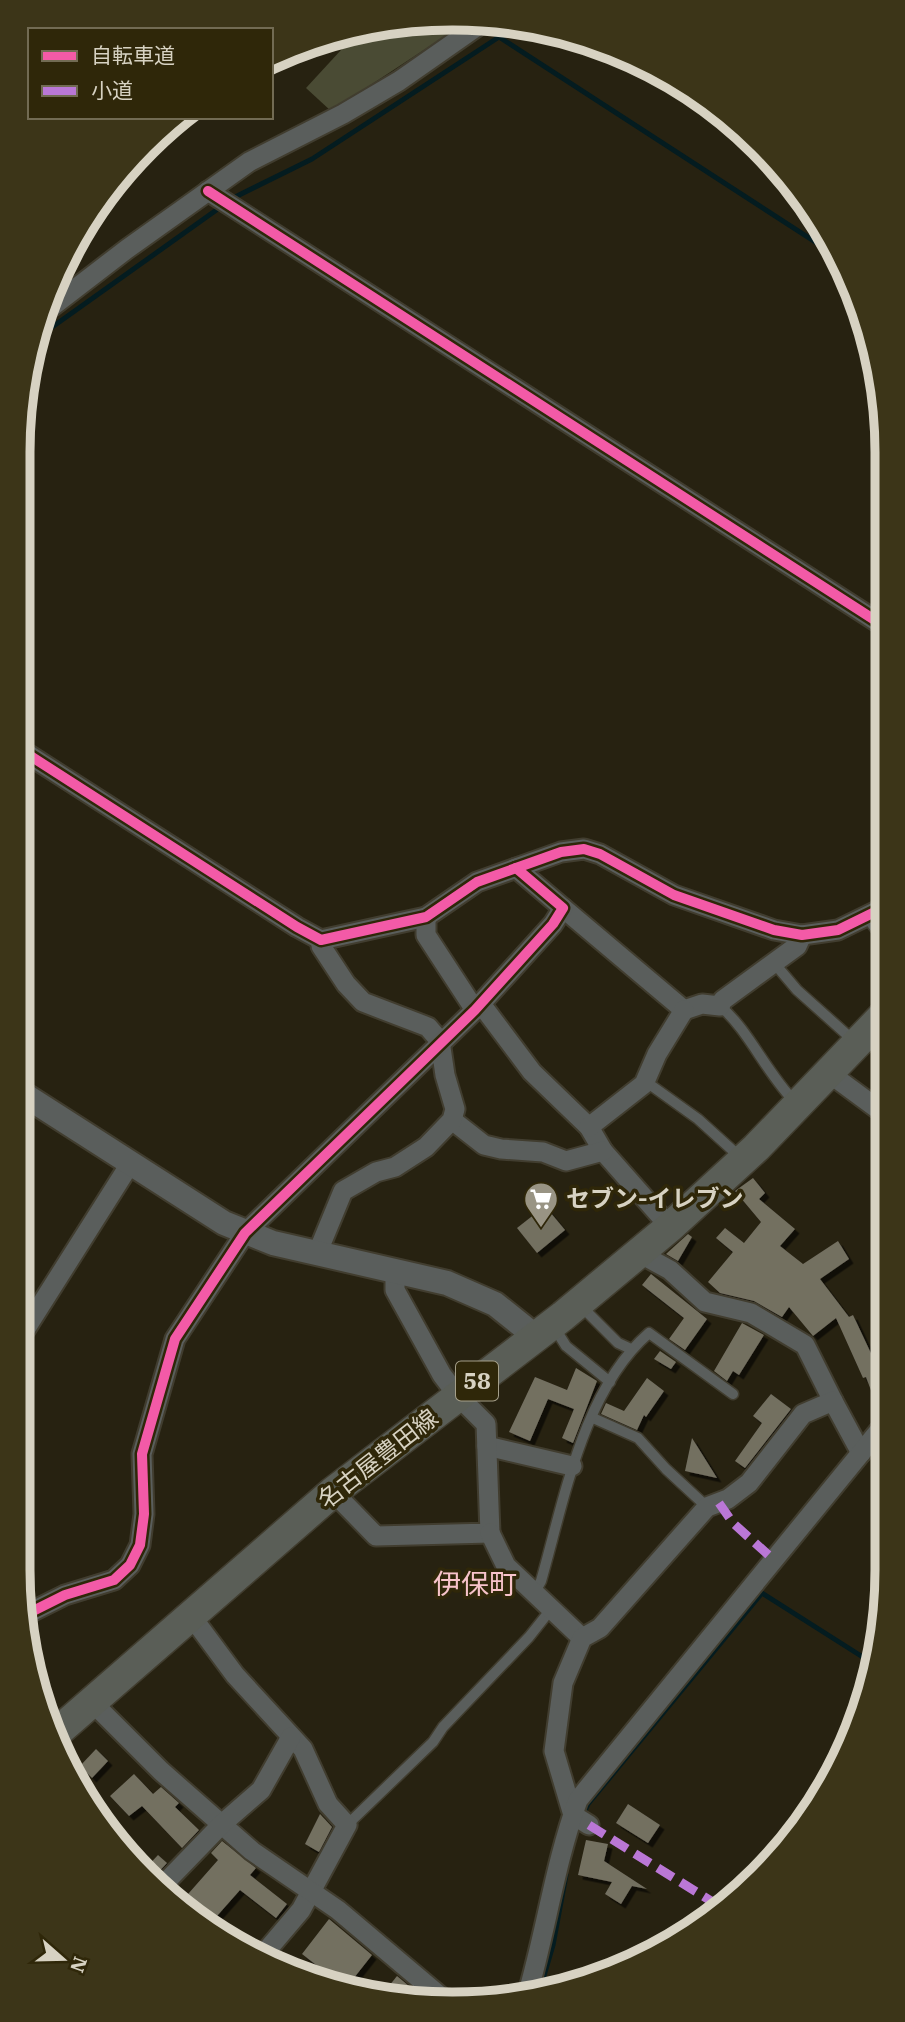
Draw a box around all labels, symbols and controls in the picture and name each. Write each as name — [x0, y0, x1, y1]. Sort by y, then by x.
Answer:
legend — [28, 28, 273, 119]
text: 自転車道 — [91, 41, 175, 69]
text: 小道 — [91, 76, 133, 104]
supermarket icon: セブン-イレブン — [522, 1180, 560, 1229]
place label: セブン-イレブン — [566, 1182, 744, 1214]
road number: 58 — [456, 1362, 498, 1400]
street label: 名古屋豊田線 — [311, 1401, 444, 1515]
district label: 伊保町 — [433, 1565, 517, 1602]
north arrow — [28, 1924, 98, 1994]
text: N — [65, 1954, 93, 1976]

